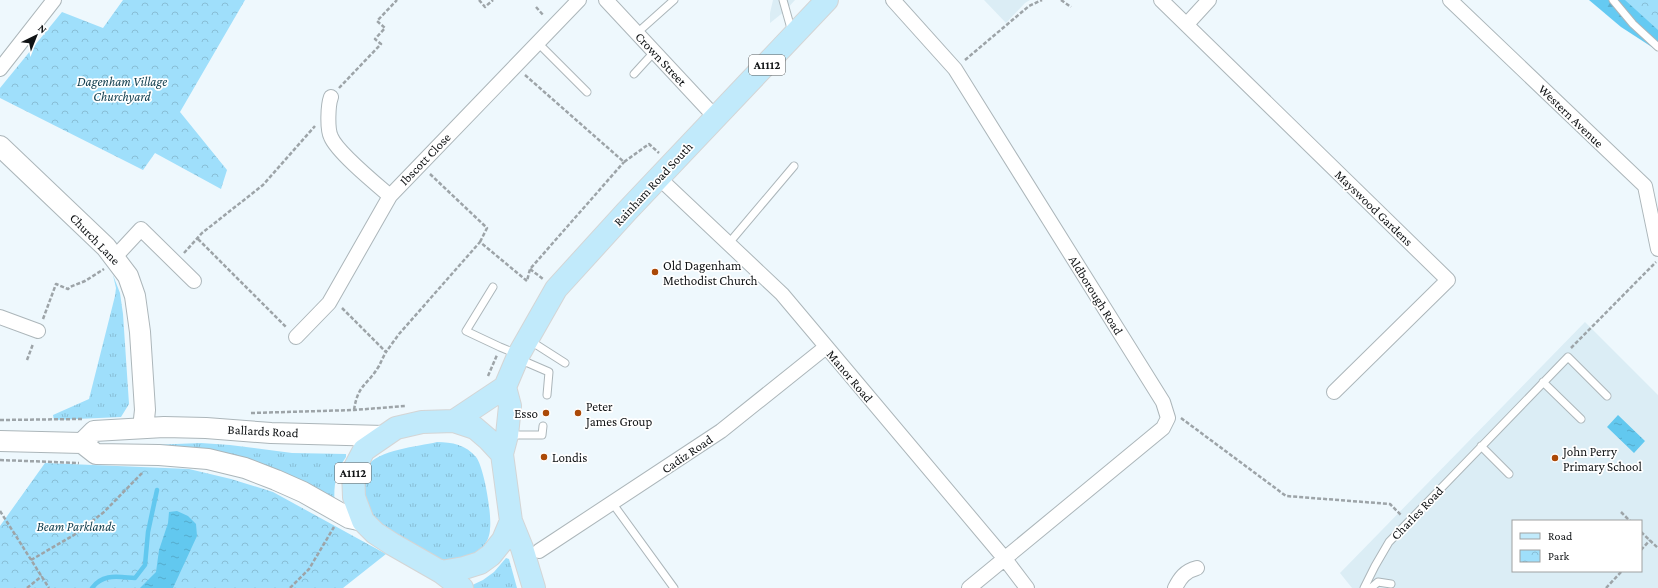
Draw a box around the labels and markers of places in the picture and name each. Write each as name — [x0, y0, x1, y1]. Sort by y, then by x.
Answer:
place label: Old Dagenham Methodist Church — [663, 258, 758, 288]
marker: Old Dagenham Methodist Church — [650, 267, 660, 277]
place label: Peter James Group — [585, 399, 652, 429]
place label: Esso — [514, 406, 538, 421]
marker: Esso — [541, 408, 551, 418]
marker: Peter James Group — [573, 408, 583, 418]
place label: John Perry Primary School — [1562, 444, 1642, 474]
place label: Londis — [552, 450, 587, 465]
marker: Londis — [539, 452, 549, 462]
marker: John Perry Primary School — [1550, 453, 1560, 463]

